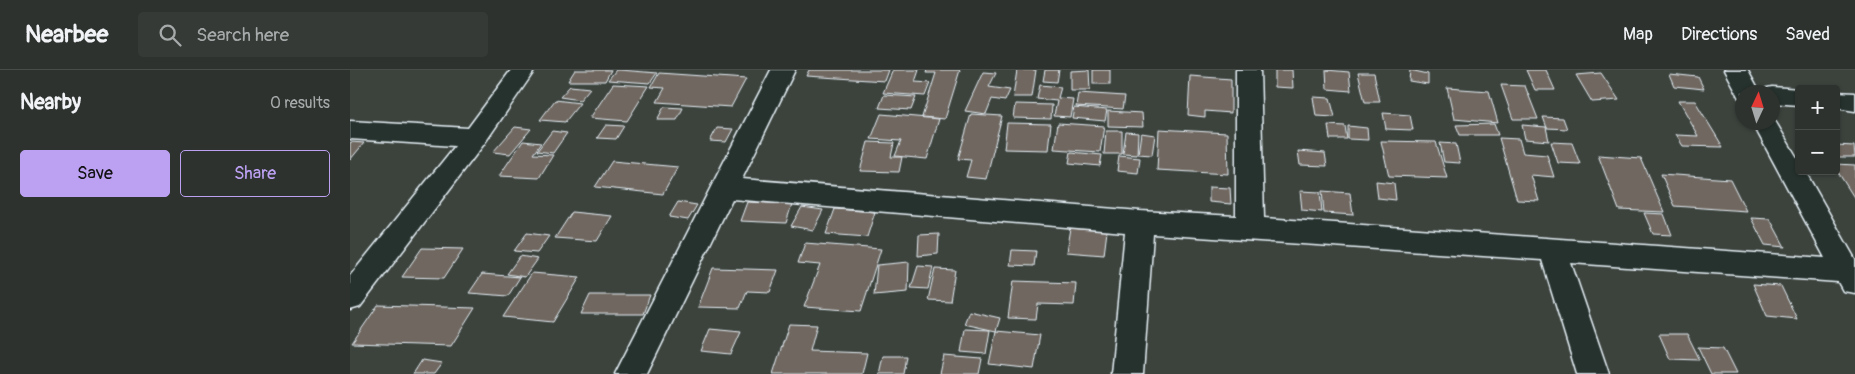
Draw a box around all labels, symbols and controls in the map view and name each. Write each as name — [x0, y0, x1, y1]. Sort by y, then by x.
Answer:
search box — [138, 12, 488, 57]
text: Nearbee — [25, 20, 108, 49]
icon: search — [156, 21, 184, 49]
text: Search here — [196, 23, 289, 47]
text: Map — [1623, 23, 1653, 46]
text: Directions — [1681, 23, 1757, 46]
text: Saved — [1785, 23, 1830, 46]
north arrow — [1735, 85, 1780, 130]
map controls — [1795, 85, 1840, 175]
button: + — [1795, 85, 1840, 130]
text: Nearby — [20, 89, 81, 116]
text: 0 results — [270, 93, 330, 113]
button: − — [1795, 130, 1840, 175]
button: Save — [20, 150, 170, 197]
button: Share — [180, 150, 330, 197]

